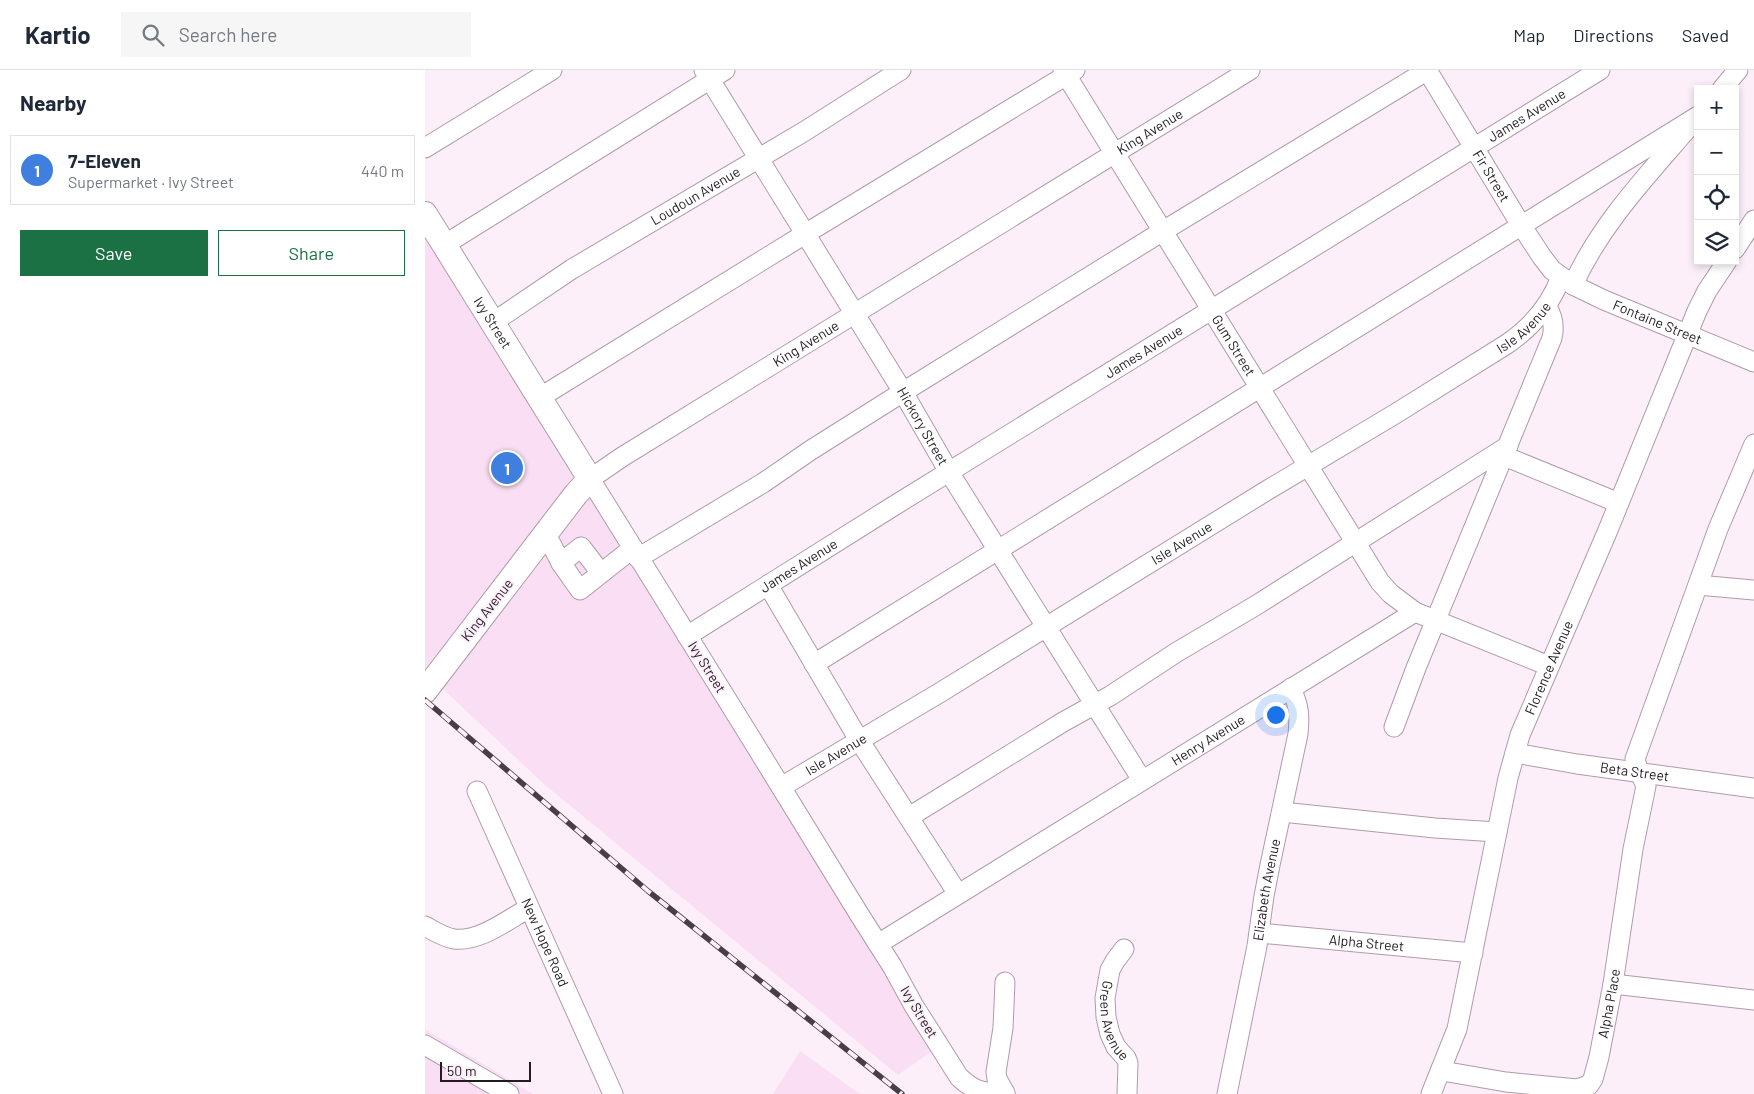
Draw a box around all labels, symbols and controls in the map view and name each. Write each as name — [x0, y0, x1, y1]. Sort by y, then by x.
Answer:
search box — [121, 12, 471, 57]
text: Kartio — [25, 20, 91, 49]
icon: search — [139, 21, 167, 49]
text: Search here — [179, 23, 277, 46]
text: Map — [1513, 24, 1545, 46]
text: Directions — [1573, 24, 1654, 46]
text: Saved — [1682, 24, 1729, 46]
street label: James Avenue — [1484, 84, 1568, 145]
map controls — [1694, 85, 1739, 265]
button: + — [1694, 85, 1739, 130]
text: Nearby — [20, 90, 86, 115]
street label: King Avenue — [1113, 105, 1186, 158]
button: − — [1694, 130, 1739, 175]
street label: Fir Street — [1469, 147, 1514, 205]
text: 7-Eleven — [68, 149, 141, 172]
text: 1 — [34, 161, 40, 180]
text: 440 m — [361, 161, 404, 180]
street label: Loudoun Avenue — [647, 162, 743, 228]
text: Supermarket · Ivy Street — [68, 172, 234, 191]
button: locate — [1694, 175, 1739, 220]
button: layers — [1694, 220, 1739, 265]
button: Save — [20, 230, 208, 276]
button: Share — [218, 230, 405, 276]
street label: Ivy Street — [471, 293, 516, 351]
street label: Fontaine Street — [1611, 296, 1705, 348]
street label: Isle Avenue — [1493, 298, 1554, 356]
street label: Gum Street — [1209, 311, 1259, 379]
street label: King Avenue — [769, 317, 842, 370]
street label: James Avenue — [1101, 321, 1185, 382]
street label: Hickory Street — [894, 384, 952, 468]
pin: 1 — [491, 449, 523, 487]
street label: Isle Avenue — [1148, 518, 1215, 568]
street label: James Avenue — [757, 535, 840, 596]
street label: King Avenue — [457, 575, 516, 644]
street label: Florence Avenue — [1521, 618, 1576, 717]
street label: Ivy Street — [685, 638, 730, 696]
your location — [1263, 702, 1289, 728]
street label: Henry Avenue — [1168, 710, 1248, 769]
street label: Isle Avenue — [802, 729, 870, 779]
street label: Beta Street — [1599, 758, 1670, 784]
street label: Elizabeth Avenue — [1249, 837, 1283, 942]
street label: New Hope Road — [518, 895, 573, 989]
street label: Alpha Street — [1328, 931, 1405, 955]
street label: Alpha Place — [1594, 967, 1623, 1040]
street label: Green Avenue — [1096, 979, 1133, 1064]
street label: Ivy Street — [897, 983, 942, 1041]
scale bar — [440, 1059, 531, 1082]
text: 50 m — [447, 1062, 476, 1079]

